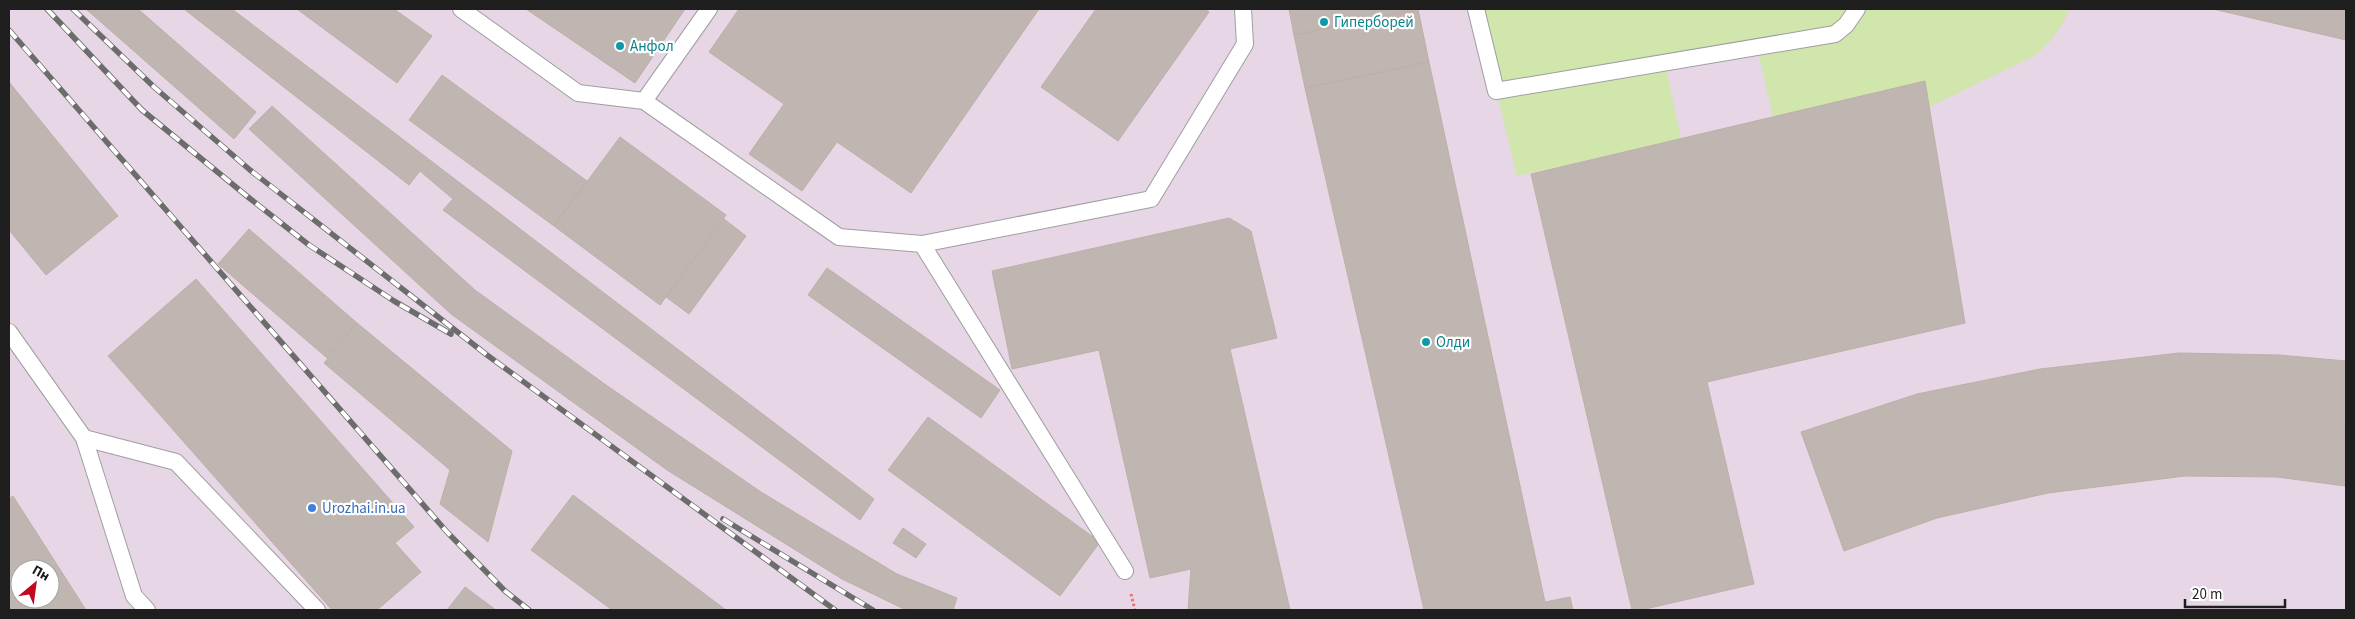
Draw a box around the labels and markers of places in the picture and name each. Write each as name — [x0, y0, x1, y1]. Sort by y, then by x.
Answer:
place label: Гиперборей — [1334, 12, 1414, 33]
marker: Гиперборей — [1318, 16, 1330, 28]
place label: Анфол — [630, 36, 674, 57]
marker: Анфол — [614, 40, 626, 52]
place label: Олди — [1436, 332, 1470, 353]
marker: Олди — [1420, 336, 1432, 348]
place label: Urozhai.in.ua — [322, 498, 406, 519]
marker: Urozhai.in.ua — [306, 502, 318, 514]

